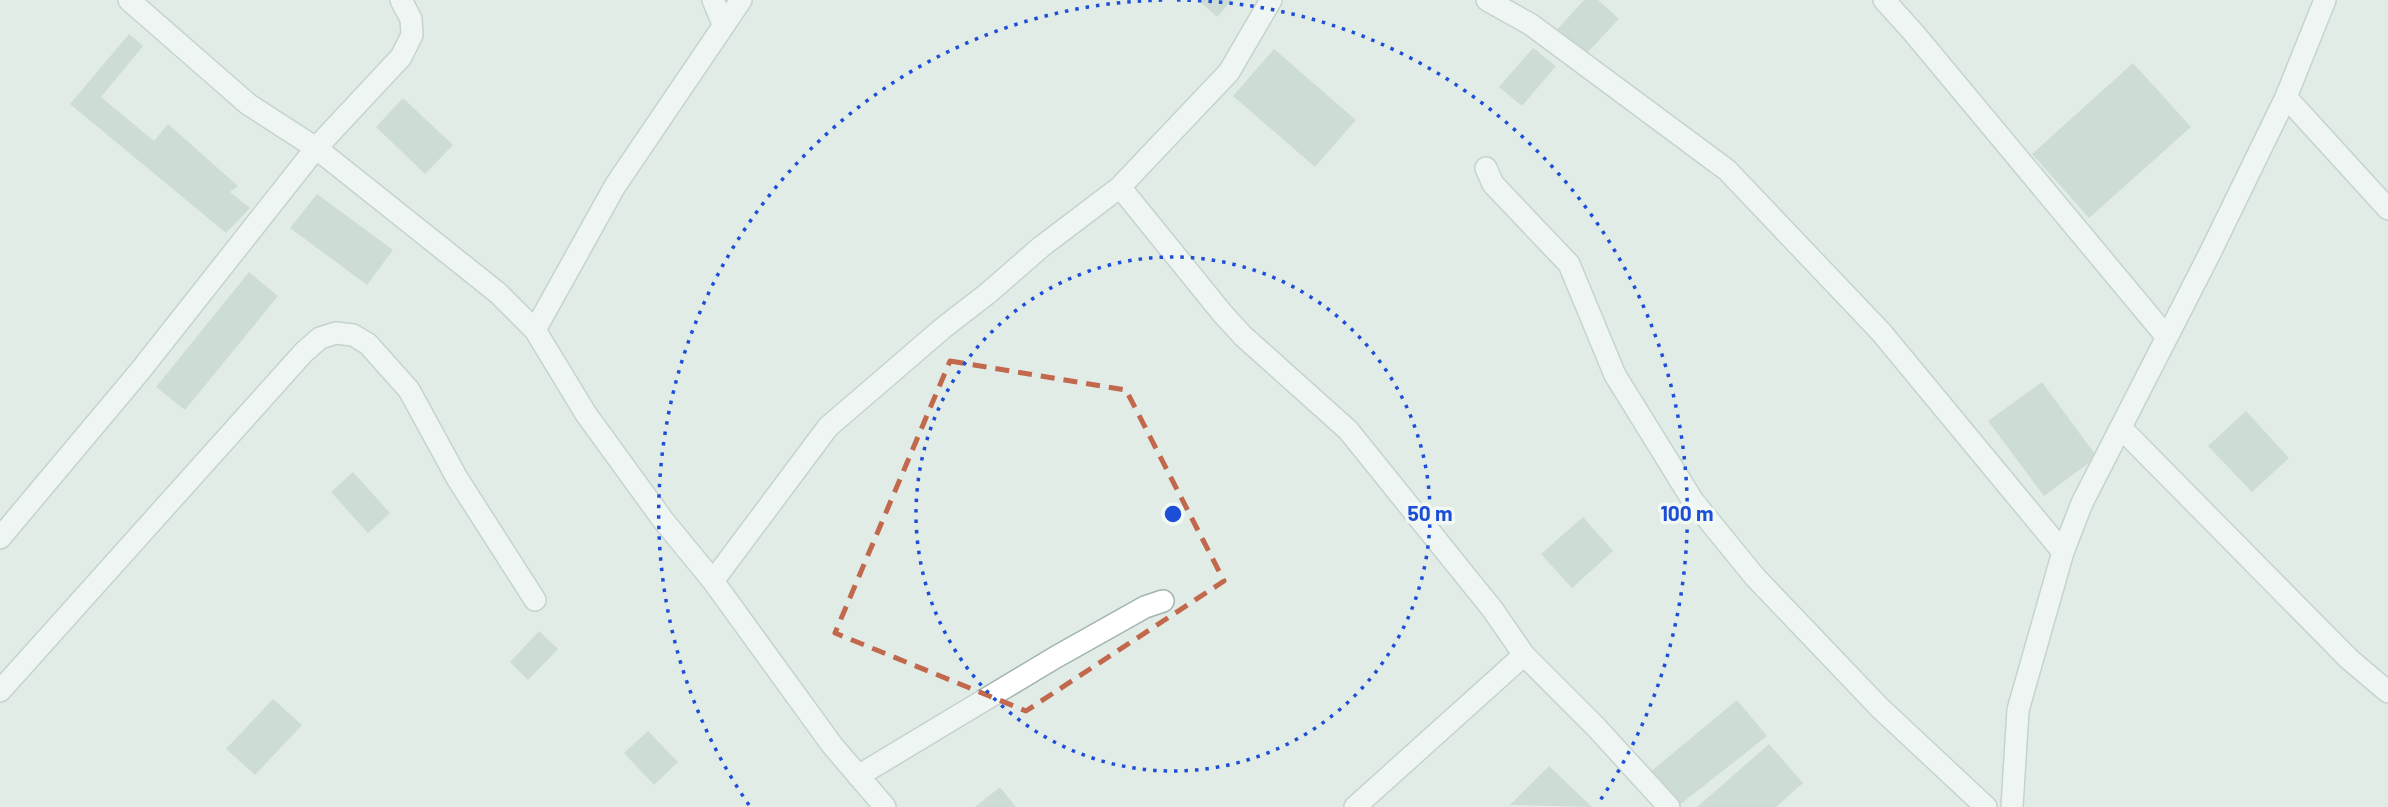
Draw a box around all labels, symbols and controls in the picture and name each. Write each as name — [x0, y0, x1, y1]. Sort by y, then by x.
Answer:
text: 50 m — [1407, 500, 1453, 525]
text: 100 m — [1660, 500, 1714, 525]
centre of rings — [1161, 502, 1185, 526]

